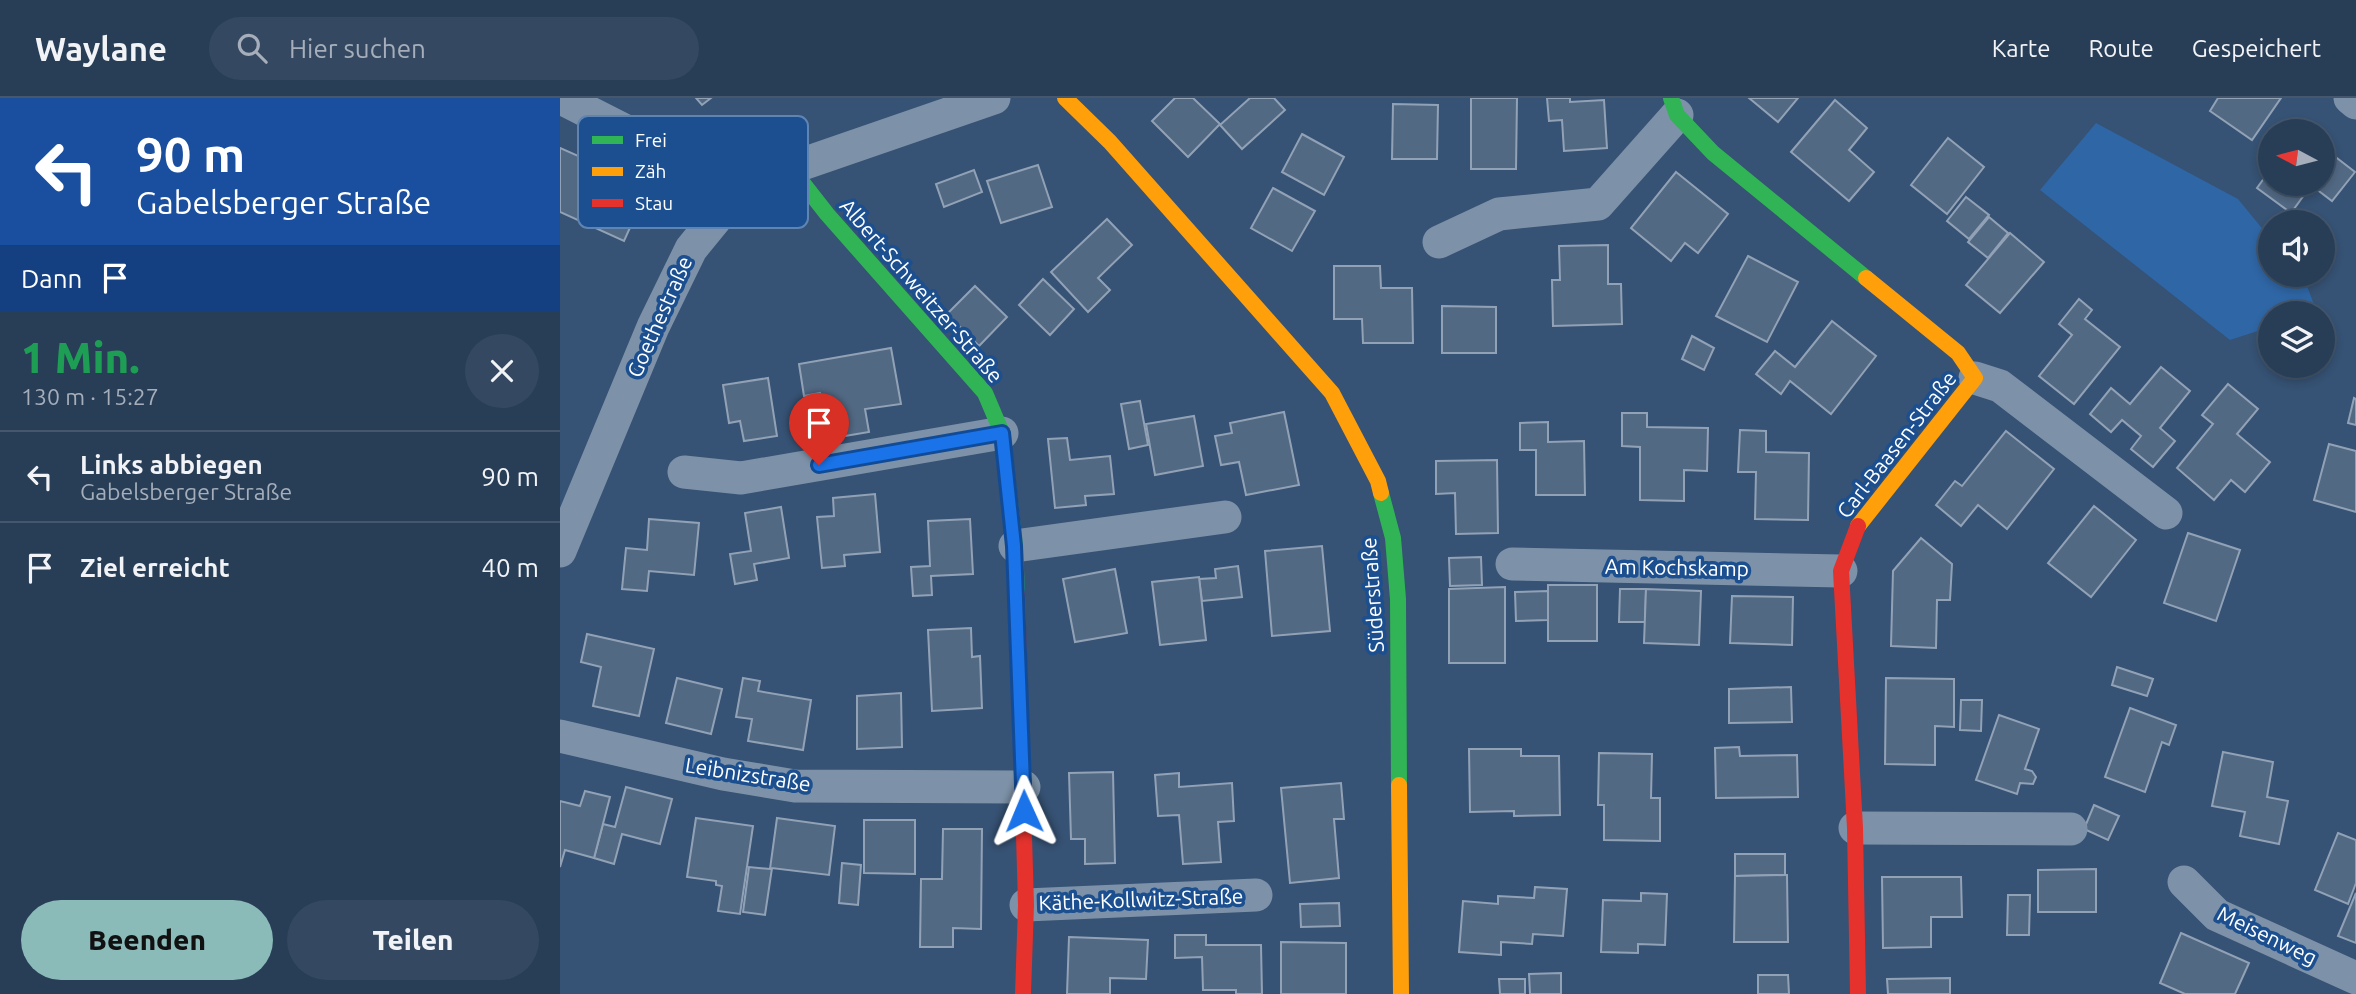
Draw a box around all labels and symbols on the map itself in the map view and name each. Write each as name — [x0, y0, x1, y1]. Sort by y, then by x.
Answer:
legend — [578, 116, 808, 228]
north arrow — [2258, 119, 2334, 196]
text: Frei — [635, 129, 667, 151]
text: Zäh — [635, 160, 666, 182]
text: Stau — [635, 192, 673, 214]
street label: Albert-Schweitzer-Straße — [835, 194, 1008, 387]
street label: Goethestraße — [622, 252, 696, 381]
street label: Carl-Baasen-Straße — [1832, 366, 1961, 522]
pin — [789, 393, 849, 465]
street label: Süderstraße — [1356, 537, 1388, 653]
street label: Am Kochskamp — [1605, 554, 1749, 580]
street label: Leibnizstraße — [684, 752, 813, 796]
position arrow — [987, 774, 1061, 848]
street label: Käthe-Kollwitz-Straße — [1038, 883, 1244, 915]
street label: Meisenweg — [2214, 901, 2321, 969]

